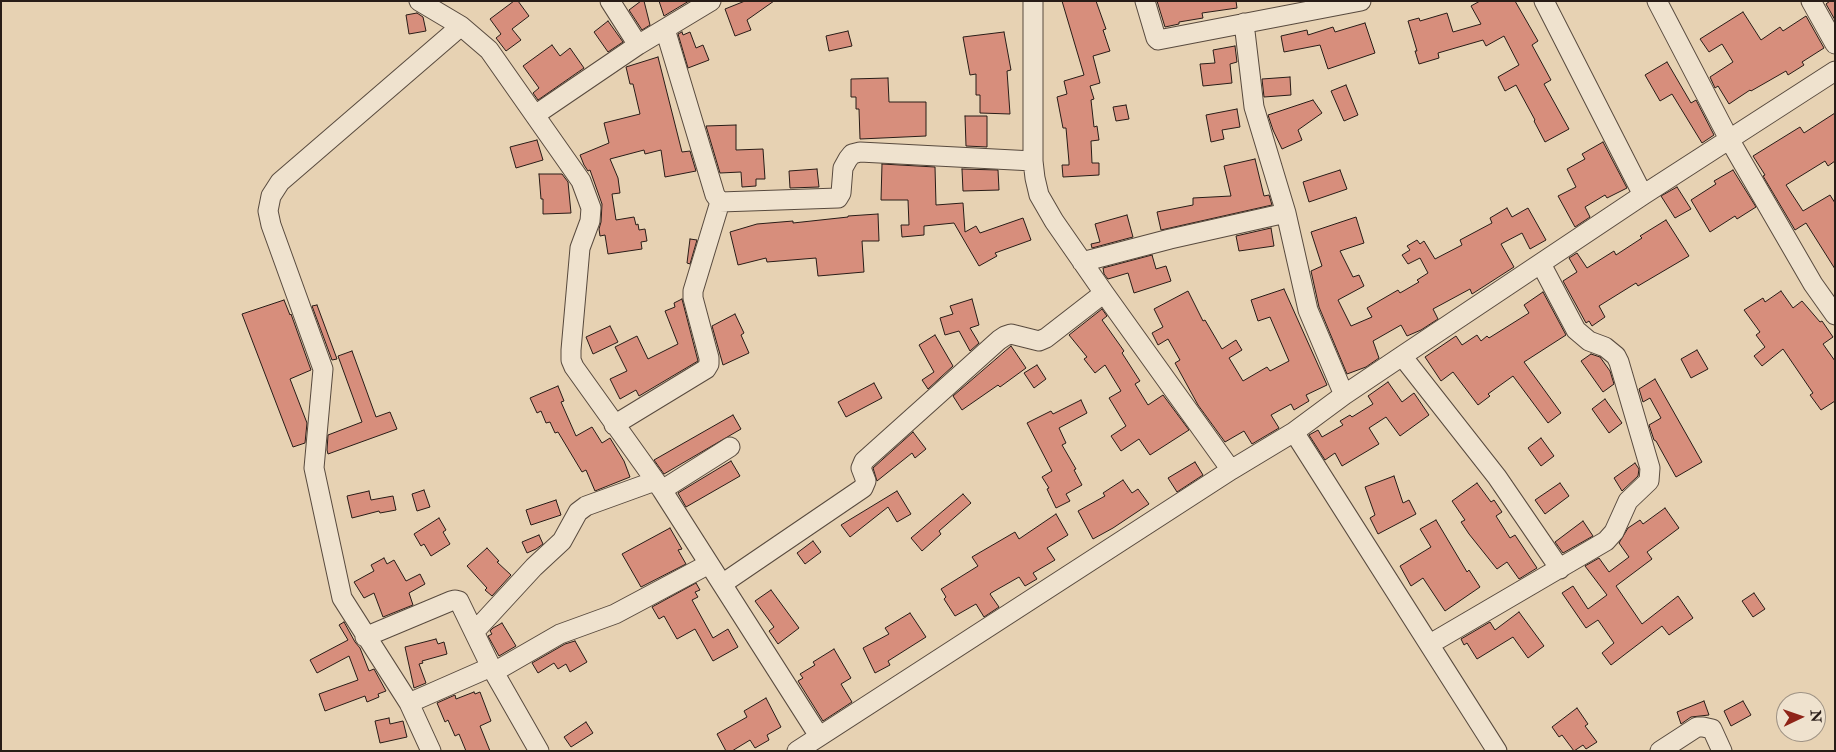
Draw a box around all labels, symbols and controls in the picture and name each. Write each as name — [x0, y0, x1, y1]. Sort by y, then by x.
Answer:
north arrow — [1776, 692, 1826, 742]
text: N — [1807, 710, 1824, 723]

